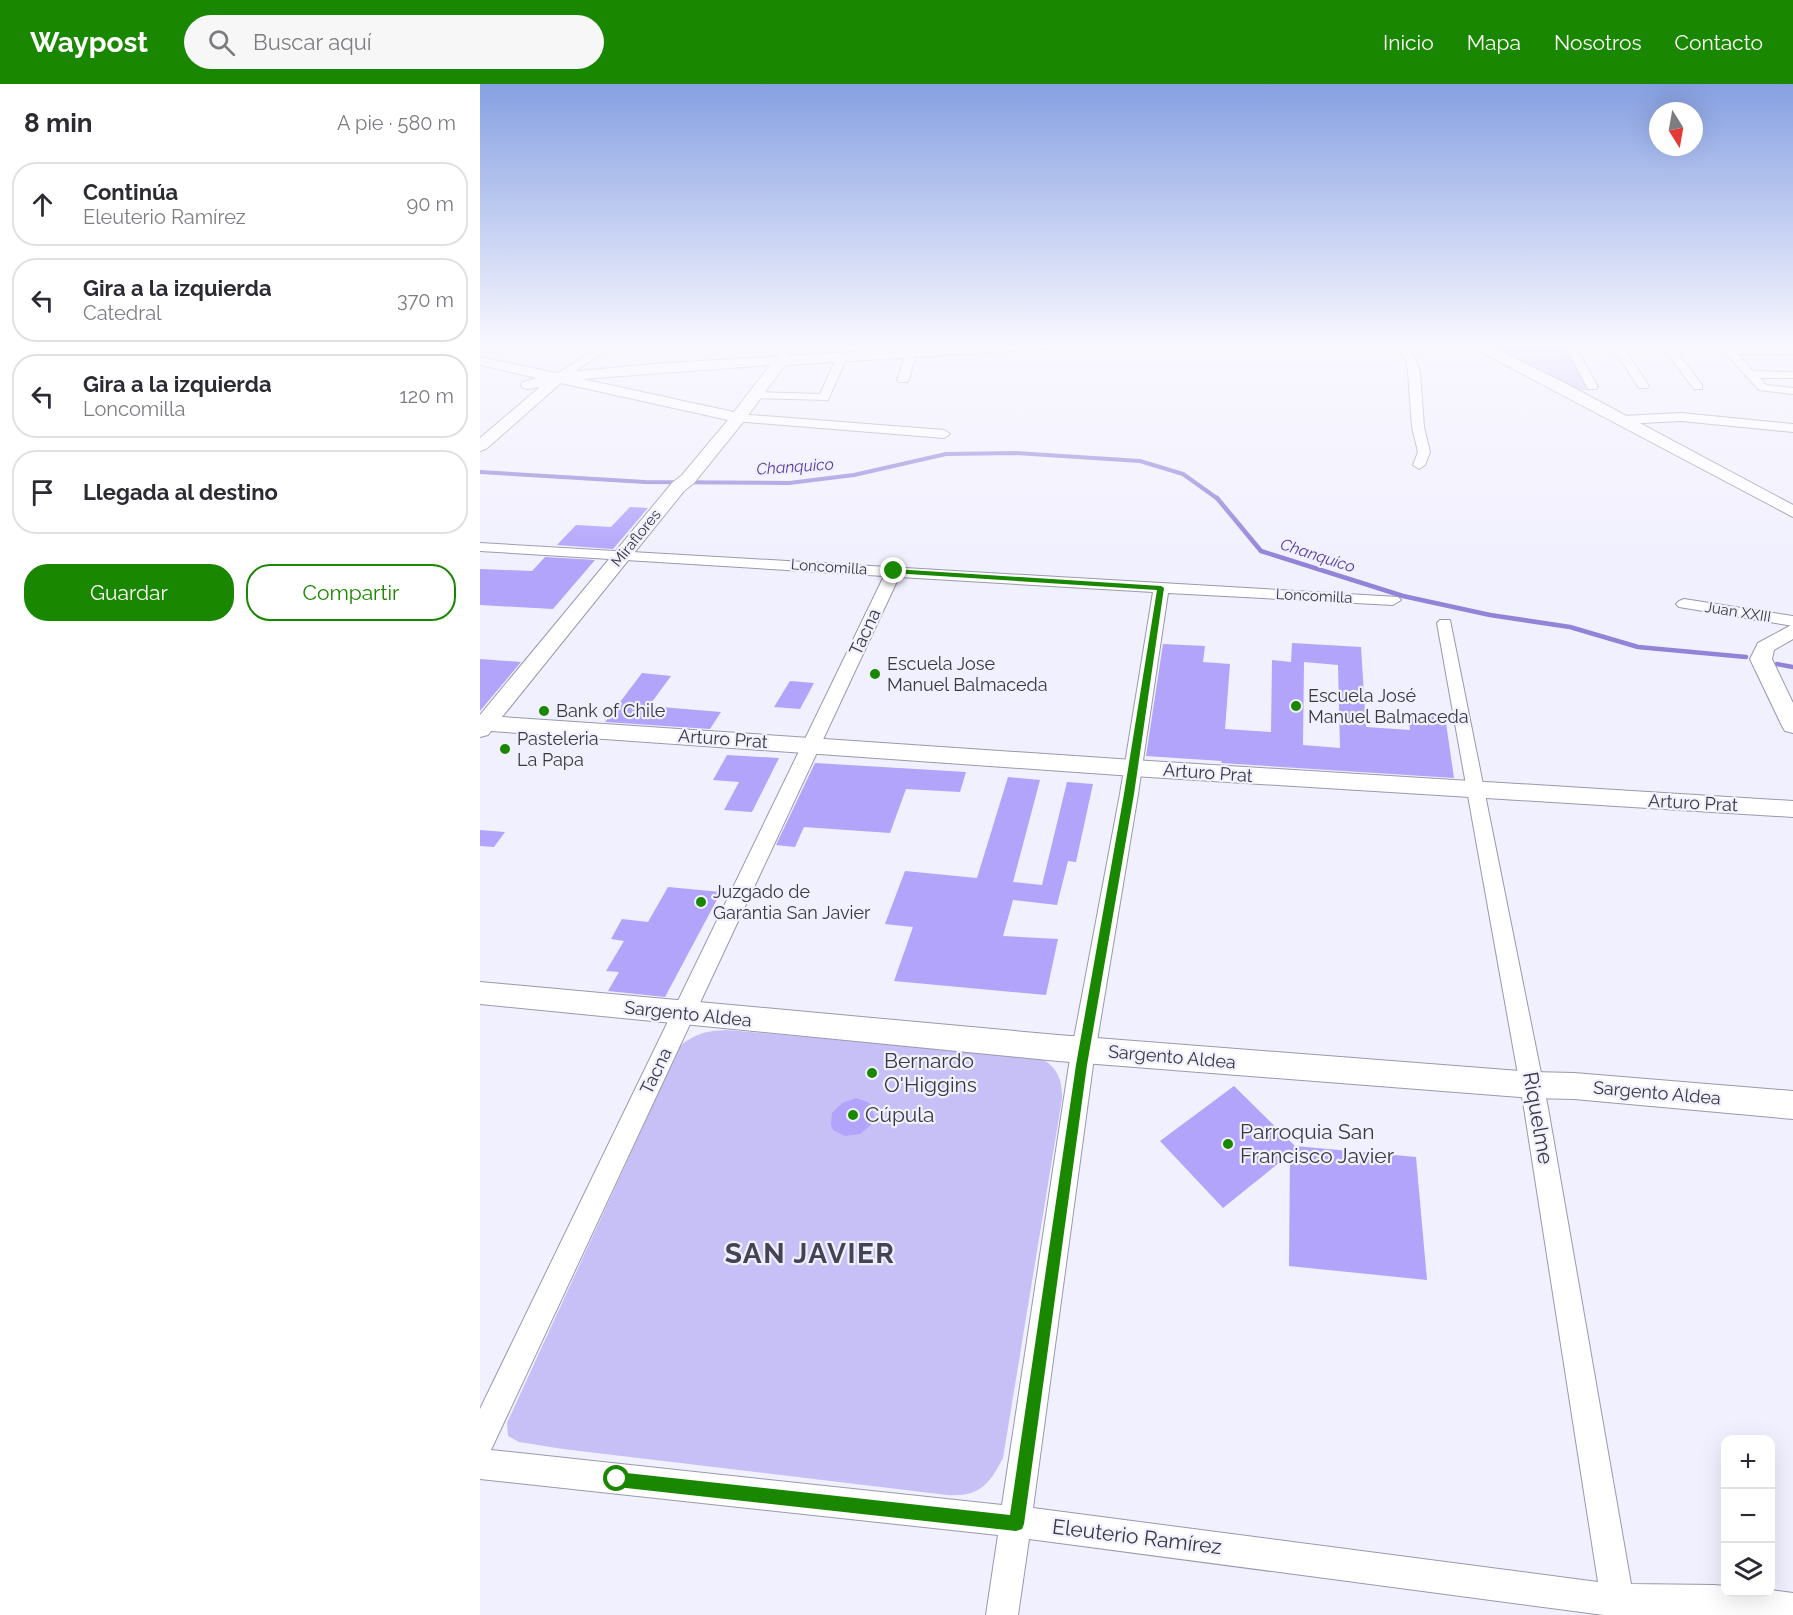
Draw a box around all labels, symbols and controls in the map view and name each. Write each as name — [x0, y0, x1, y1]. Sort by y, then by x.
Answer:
search box — [184, 15, 604, 69]
text: Waypost — [30, 26, 148, 59]
icon: search — [205, 26, 238, 59]
text: Buscar aquí — [253, 29, 372, 55]
text: Inicio — [1383, 30, 1434, 55]
text: Mapa — [1467, 30, 1521, 55]
text: Nosotros — [1554, 30, 1642, 55]
text: Contacto — [1675, 30, 1763, 55]
north arrow — [1649, 102, 1703, 156]
text: 8 min — [24, 108, 92, 138]
text: A pie · 580 m — [337, 111, 456, 135]
text: Continúa — [83, 179, 178, 205]
icon: ahead — [26, 188, 59, 221]
text: 90 m — [407, 192, 454, 216]
text: Eleuterio Ramírez — [83, 205, 246, 229]
text: Gira a la izquierda — [83, 275, 272, 301]
icon: left — [26, 284, 59, 317]
text: 370 m — [397, 288, 454, 312]
text: Catedral — [83, 301, 162, 325]
text: Gira a la izquierda — [83, 371, 272, 397]
icon: left — [26, 380, 59, 413]
text: 120 m — [399, 384, 454, 408]
text: Loncomilla — [83, 397, 185, 421]
water label: Chanquico — [756, 454, 834, 479]
icon: arrive — [26, 476, 59, 509]
text: Llegada al destino — [83, 479, 278, 505]
street label: Miraflores — [607, 506, 665, 570]
water label: Chanquico — [1278, 534, 1358, 576]
street label: Loncomilla — [790, 555, 868, 579]
route end — [880, 557, 906, 583]
button: Guardar — [24, 564, 234, 621]
button: Compartir — [246, 564, 456, 621]
street label: Loncomilla — [1275, 585, 1353, 607]
street label: Juan XXIII — [1704, 598, 1772, 626]
street label: Tacna — [845, 605, 884, 658]
place label: Escuela Jose Manuel Balmaceda — [887, 653, 1048, 695]
marker: Escuela Jose Manuel Balmaceda — [868, 667, 882, 681]
place label: Escuela José Manuel Balmaceda — [1308, 685, 1469, 727]
marker: Escuela José Manuel Balmaceda — [1289, 699, 1303, 713]
place label: Bank of Chile — [556, 700, 666, 721]
marker: Bank of Chile — [537, 704, 551, 718]
street label: Arturo Prat — [678, 725, 769, 752]
place label: Pasteleria La Papa — [517, 728, 599, 770]
marker: Pasteleria La Papa — [498, 742, 512, 756]
street label: Arturo Prat — [1163, 759, 1254, 786]
street label: Arturo Prat — [1648, 790, 1738, 815]
place label: Juzgado de Garantia San Javier — [713, 881, 871, 923]
marker: Juzgado de Garantia San Javier — [694, 895, 708, 909]
street label: Sargento Aldea — [623, 996, 753, 1031]
street label: Sargento Aldea — [1107, 1040, 1237, 1073]
street label: Tacna — [635, 1044, 676, 1097]
place label: Bernardo O'Higgins — [884, 1048, 977, 1097]
marker: Bernardo O'Higgins — [865, 1066, 879, 1080]
street label: Riquelme — [1518, 1070, 1559, 1166]
street label: Sargento Aldea — [1592, 1076, 1722, 1109]
place label: Cúpula — [865, 1102, 934, 1127]
marker: Cúpula — [846, 1108, 860, 1122]
place label: Parroquia San Francisco Javier — [1240, 1119, 1395, 1168]
marker: Parroquia San Francisco Javier — [1221, 1137, 1235, 1151]
district label: SAN JAVIER — [725, 1237, 895, 1270]
map controls — [1721, 1435, 1775, 1597]
button: + — [1721, 1435, 1775, 1489]
route start — [603, 1465, 629, 1491]
button: − — [1721, 1489, 1775, 1543]
street label: Eleuterio Ramírez — [1051, 1514, 1223, 1559]
button: layers — [1721, 1543, 1775, 1597]

